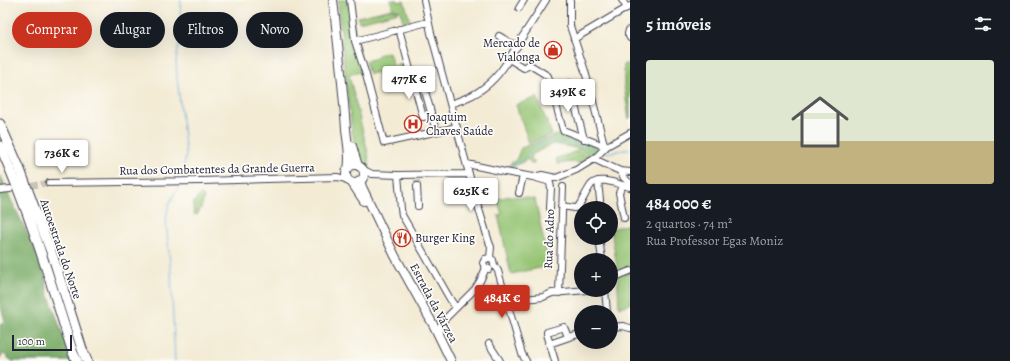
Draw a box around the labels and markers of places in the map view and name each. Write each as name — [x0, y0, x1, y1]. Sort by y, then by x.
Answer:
place label: Mercado de Vialonga — [483, 35, 540, 65]
shop icon: Mercado de Vialonga — [543, 40, 563, 60]
pin: 477K € — [376, 66, 442, 100]
pin: 349K € — [535, 79, 601, 113]
place label: Joaquim Chaves Saúde — [426, 109, 493, 139]
hospital icon: Joaquim Chaves Saúde — [403, 114, 423, 134]
pin: 736K € — [29, 140, 95, 174]
pin: 625K € — [438, 178, 504, 212]
restaurant icon: Burger King — [392, 228, 412, 248]
place label: Burger King — [415, 230, 475, 246]
pin: 484K € — [469, 285, 535, 319]

